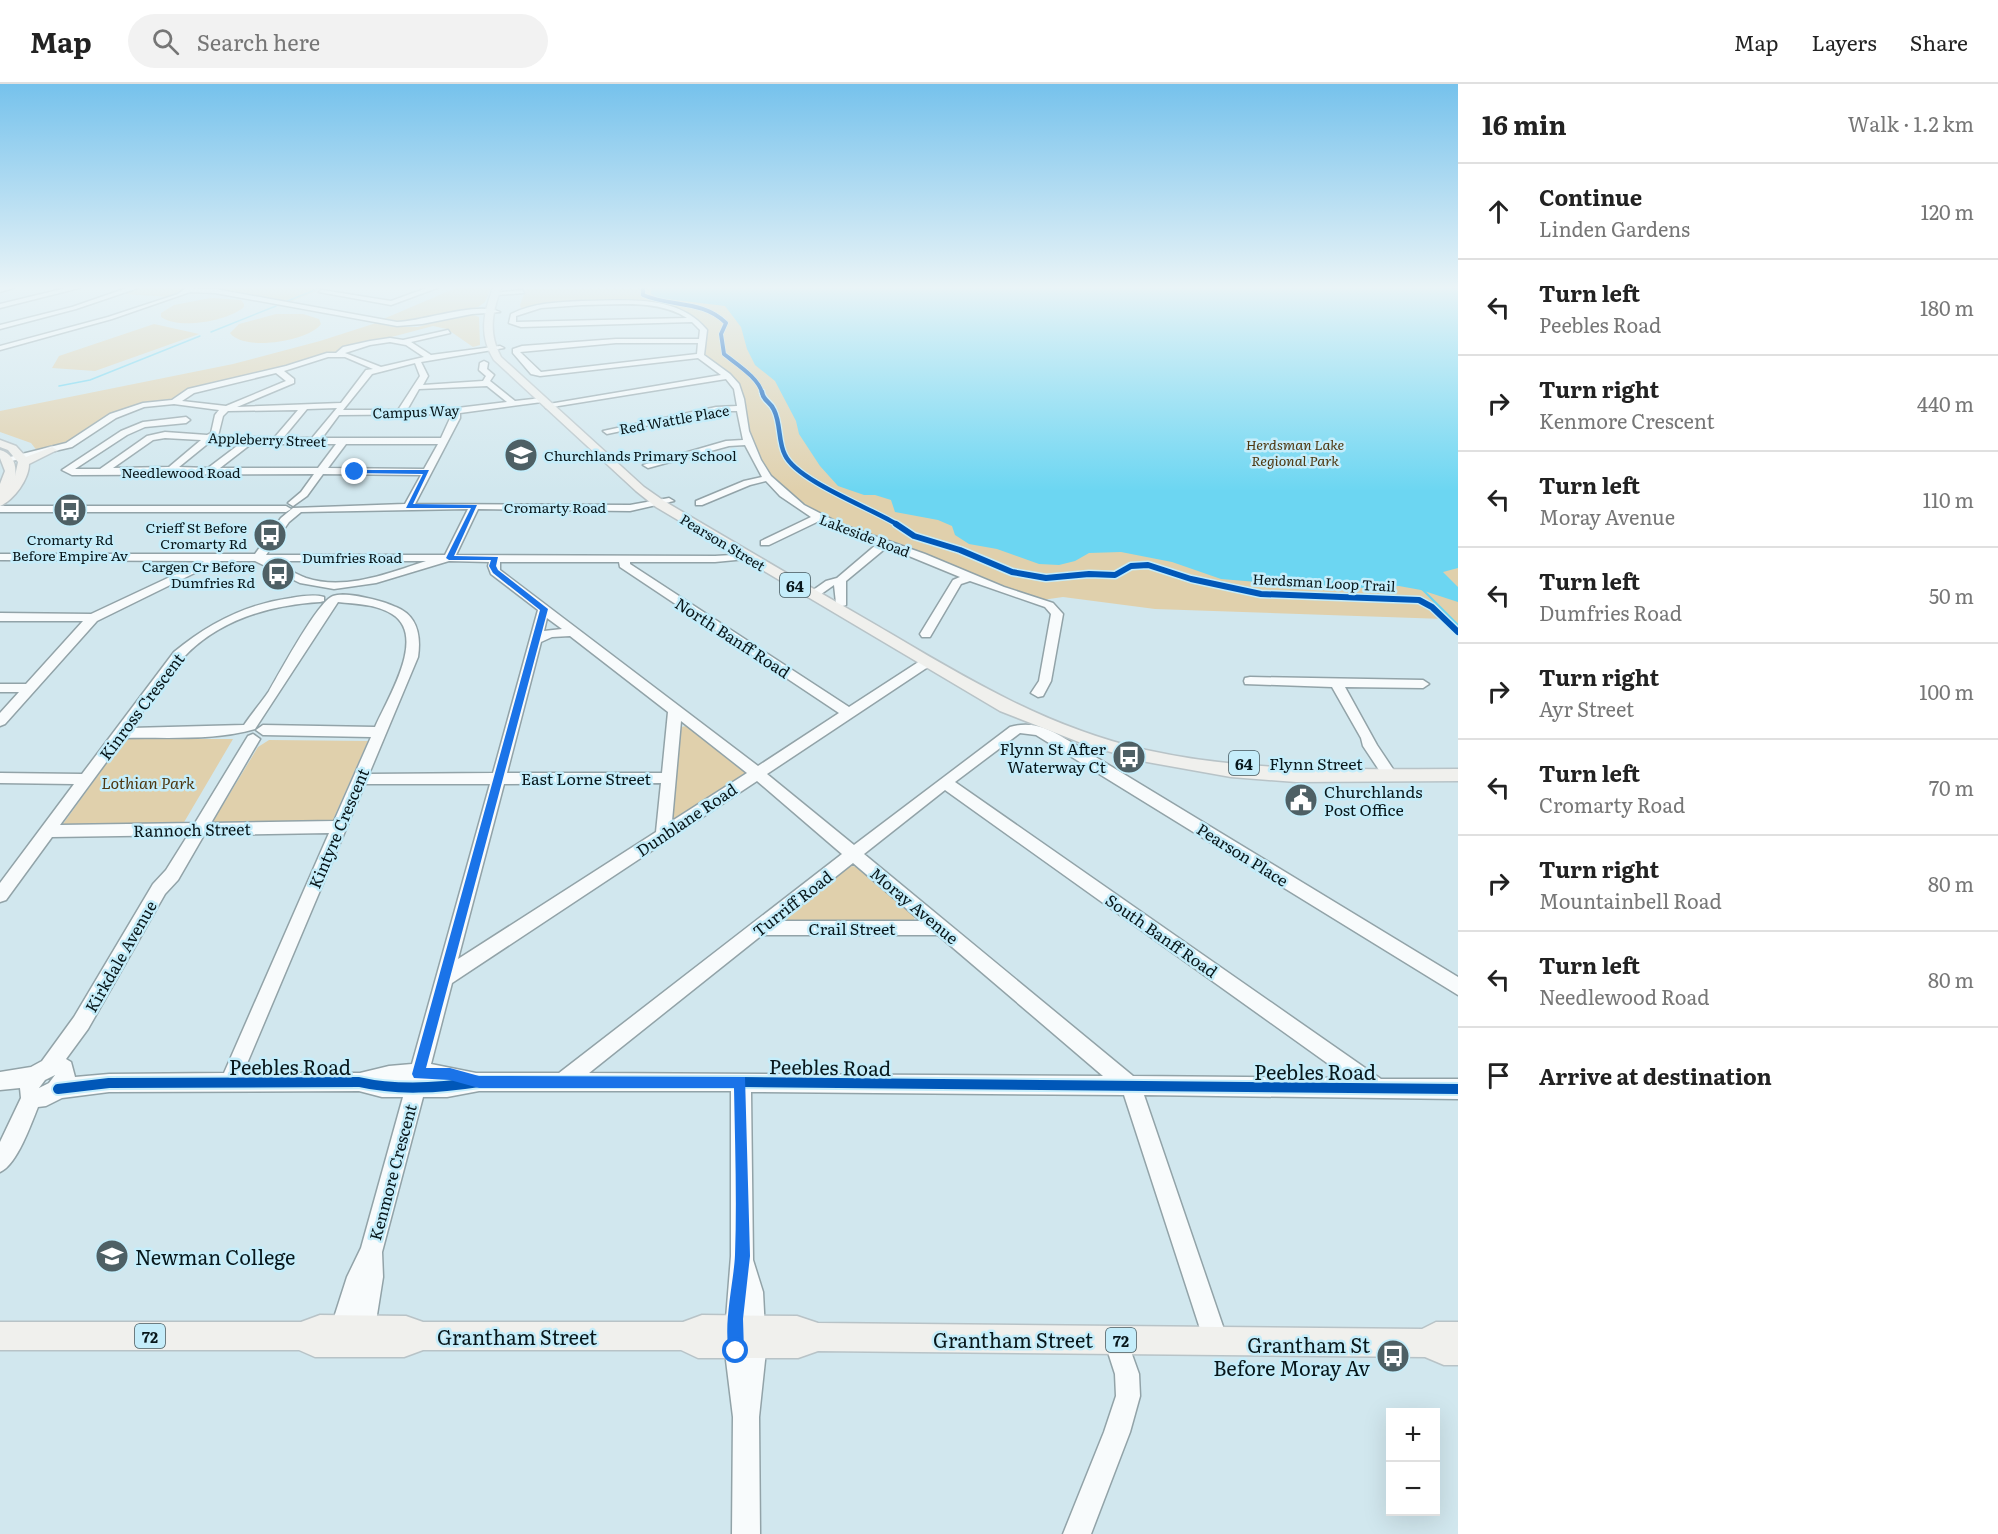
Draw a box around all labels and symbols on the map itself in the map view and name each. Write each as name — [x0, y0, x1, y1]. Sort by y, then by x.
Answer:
street label: Campus Way — [372, 399, 461, 423]
street label: Red Wattle Place — [617, 399, 731, 439]
street label: Appleberry Street — [208, 427, 327, 451]
park label: Herdsman Lake Regional Park — [1246, 434, 1345, 470]
school or university icon: Churchlands Primary School — [503, 437, 539, 473]
place label: Churchlands Primary School — [544, 445, 737, 465]
route end — [341, 458, 367, 484]
street label: Needlewood Road — [121, 462, 241, 482]
bus stop icon: Cromarty Rd Before Empire Av — [52, 492, 88, 528]
street label: Cromarty Road — [504, 497, 607, 517]
street label: Pearson Street — [677, 509, 770, 576]
street label: Lakeside Road — [817, 509, 913, 562]
place label: Crieff St Before Cromarty Rd — [146, 517, 247, 553]
bus stop icon: Crieff St Before Cromarty Rd — [252, 517, 288, 553]
place label: Cromarty Rd Before Empire Av — [12, 529, 129, 565]
street label: Dumfries Road — [302, 547, 402, 567]
place label: Cargen Cr Before Dumfries Rd — [142, 556, 255, 592]
bus stop icon: Cargen Cr Before Dumfries Rd — [260, 556, 296, 592]
street label: Herdsman Loop Trail — [1252, 568, 1396, 596]
road number: 64 — [780, 573, 810, 597]
street label: North Banff Road — [671, 591, 795, 683]
street label: Kinross Crescent — [93, 647, 190, 765]
place label: Flynn St After Waterway Ct — [1000, 736, 1107, 778]
bus stop icon: Flynn St After Waterway Ct — [1111, 739, 1147, 775]
road number: 64 — [1229, 751, 1259, 775]
street label: Flynn Street — [1269, 751, 1363, 775]
street label: Kintyre Crescent — [302, 764, 374, 892]
street label: East Lorne Street — [521, 766, 652, 790]
park label: Lothian Park — [101, 770, 195, 794]
street label: Dunblane Road — [631, 776, 741, 862]
place label: Churchlands Post Office — [1324, 779, 1423, 821]
public building icon: Churchlands Post Office — [1283, 782, 1319, 818]
street label: Rannoch Street — [133, 816, 252, 842]
street label: Pearson Place — [1193, 816, 1293, 892]
street label: Moray Avenue — [866, 861, 964, 949]
street label: Turriff Road — [747, 864, 837, 942]
street label: South Banff Road — [1101, 887, 1223, 983]
street label: Kirkdale Avenue — [78, 896, 162, 1016]
street label: Crail Street — [808, 916, 896, 940]
street label: Peebles Road — [769, 1050, 891, 1082]
street label: Peebles Road — [229, 1051, 351, 1081]
street label: Peebles Road — [1254, 1056, 1376, 1086]
street label: Kenmore Crescent — [362, 1101, 422, 1243]
school or university icon: Newman College — [94, 1238, 130, 1274]
place label: Newman College — [135, 1241, 295, 1271]
street label: Grantham Street — [437, 1321, 597, 1351]
road number: 72 — [135, 1324, 165, 1348]
street label: Grantham Street — [933, 1324, 1093, 1354]
road number: 72 — [1106, 1328, 1136, 1352]
place label: Grantham St Before Moray Av — [1213, 1329, 1370, 1382]
route start — [722, 1337, 748, 1363]
bus stop icon: Grantham St Before Moray Av — [1375, 1338, 1411, 1374]

